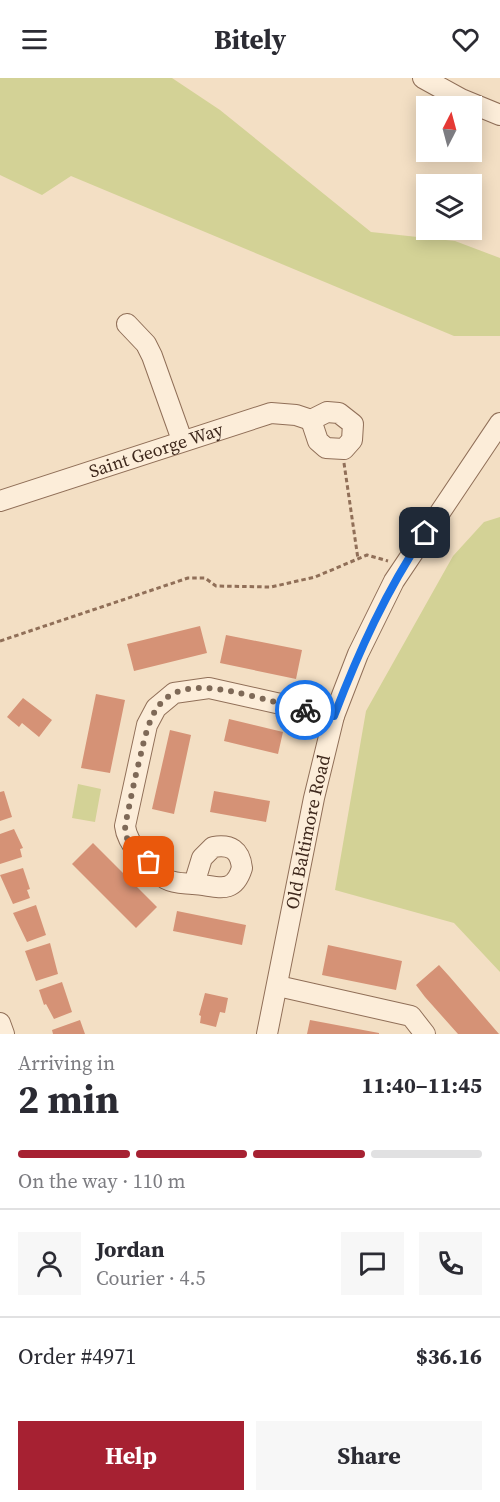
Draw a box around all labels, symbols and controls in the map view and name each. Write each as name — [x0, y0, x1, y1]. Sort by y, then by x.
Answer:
text: Bitely — [214, 21, 286, 58]
icon: menu — [18, 23, 51, 56]
icon: heart — [449, 23, 482, 56]
north arrow — [416, 96, 482, 162]
map controls — [416, 96, 482, 240]
button: layers — [416, 174, 482, 240]
street label: Saint George Way — [86, 416, 227, 483]
pin — [399, 507, 450, 558]
icon: home — [408, 516, 441, 549]
courier — [275, 680, 335, 740]
icon: bike — [289, 694, 322, 727]
street label: Old Baltimore Road — [279, 752, 336, 911]
pin — [123, 836, 174, 887]
icon: bag — [132, 845, 165, 878]
text: Arriving in — [18, 1049, 115, 1077]
text: 11:40–11:45 — [362, 1070, 482, 1100]
text: 2 min — [18, 1073, 119, 1126]
text: On the way · 110 m — [18, 1167, 185, 1195]
button: person — [18, 1232, 81, 1295]
button: chat — [341, 1232, 404, 1295]
button: phone — [419, 1232, 482, 1295]
text: Jordan — [96, 1234, 164, 1264]
text: Courier · 4.5 — [96, 1264, 205, 1292]
text: Order #4971 — [18, 1341, 136, 1371]
text: $36.16 — [416, 1341, 482, 1371]
button: Help — [18, 1421, 244, 1490]
button: Share — [256, 1421, 482, 1490]

